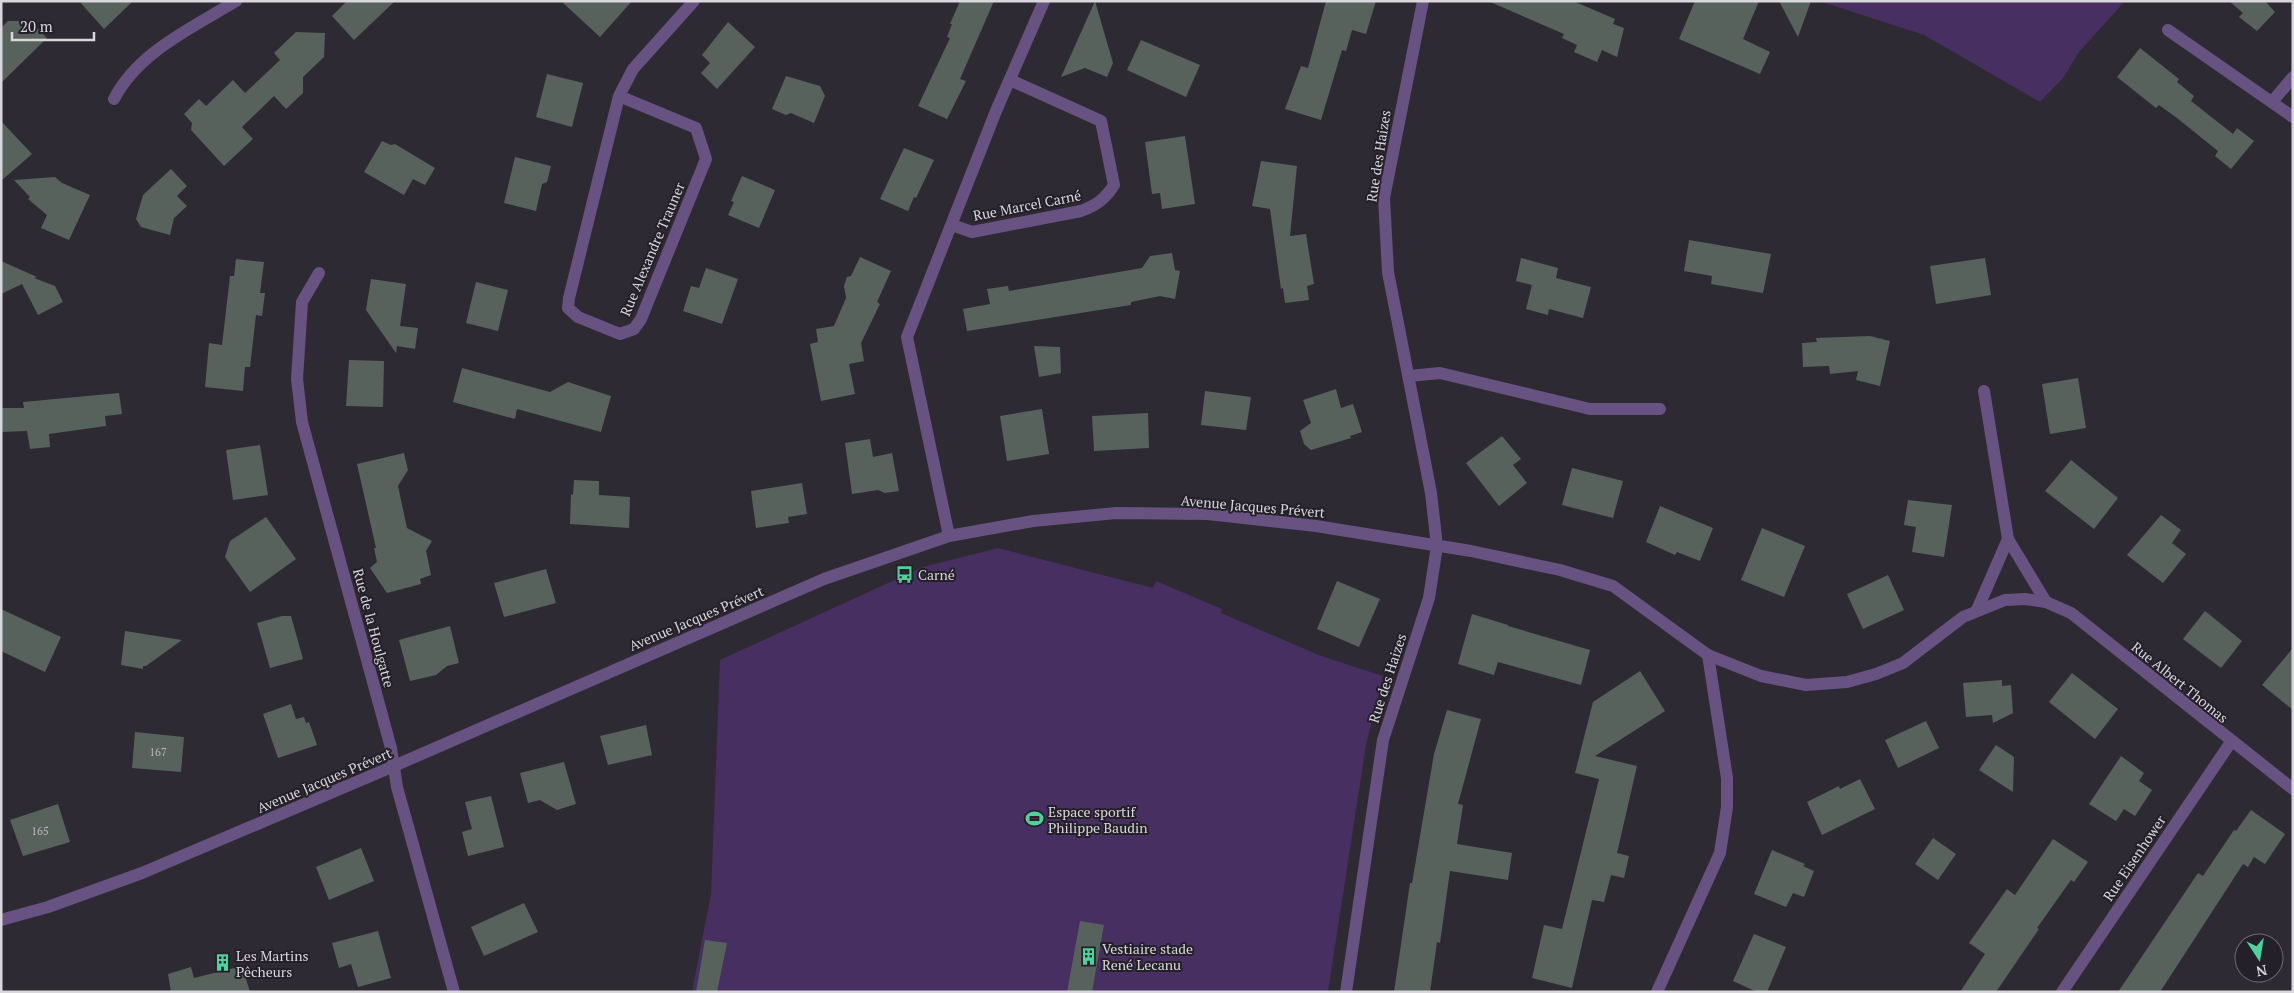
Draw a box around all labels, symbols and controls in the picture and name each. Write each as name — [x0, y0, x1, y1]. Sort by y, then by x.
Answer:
scale bar — [12, 10, 95, 42]
text: 20 m — [20, 16, 53, 36]
street label: Rue des Haizes — [1361, 109, 1395, 203]
street label: Rue Alexandre Trauner — [615, 179, 689, 319]
street label: Rue Marcel Carné — [971, 185, 1083, 225]
street label: Avenue Jacques Prévert — [1180, 490, 1327, 522]
bus stop icon: Carné — [894, 564, 914, 584]
place label: Carné — [918, 565, 955, 584]
street label: Rue de la Houlgatte — [349, 566, 399, 690]
street label: Avenue Jacques Prévert — [626, 581, 767, 655]
street label: Rue des Haizes — [1364, 631, 1410, 725]
street label: Rue Albert Thomas — [2128, 637, 2232, 727]
street label: Avenue Jacques Prévert — [254, 743, 395, 817]
house number: 167 — [149, 745, 167, 759]
place label: Espace sportif Philippe Baudin — [1048, 802, 1148, 837]
sports icon: Espace sportif Philippe Baudin — [1024, 809, 1044, 829]
street label: Rue Eisenhower — [2098, 811, 2170, 905]
house number: 165 — [31, 824, 49, 838]
north arrow — [2234, 933, 2284, 983]
place label: Vestiaire stade René Lecanu — [1102, 939, 1193, 974]
place label: Les Martins Pêcheurs — [236, 946, 309, 981]
building icon: Vestiaire stade René Lecanu — [1078, 946, 1098, 966]
building icon: Les Martins Pêcheurs — [212, 953, 232, 973]
text: N — [2254, 961, 2269, 982]

